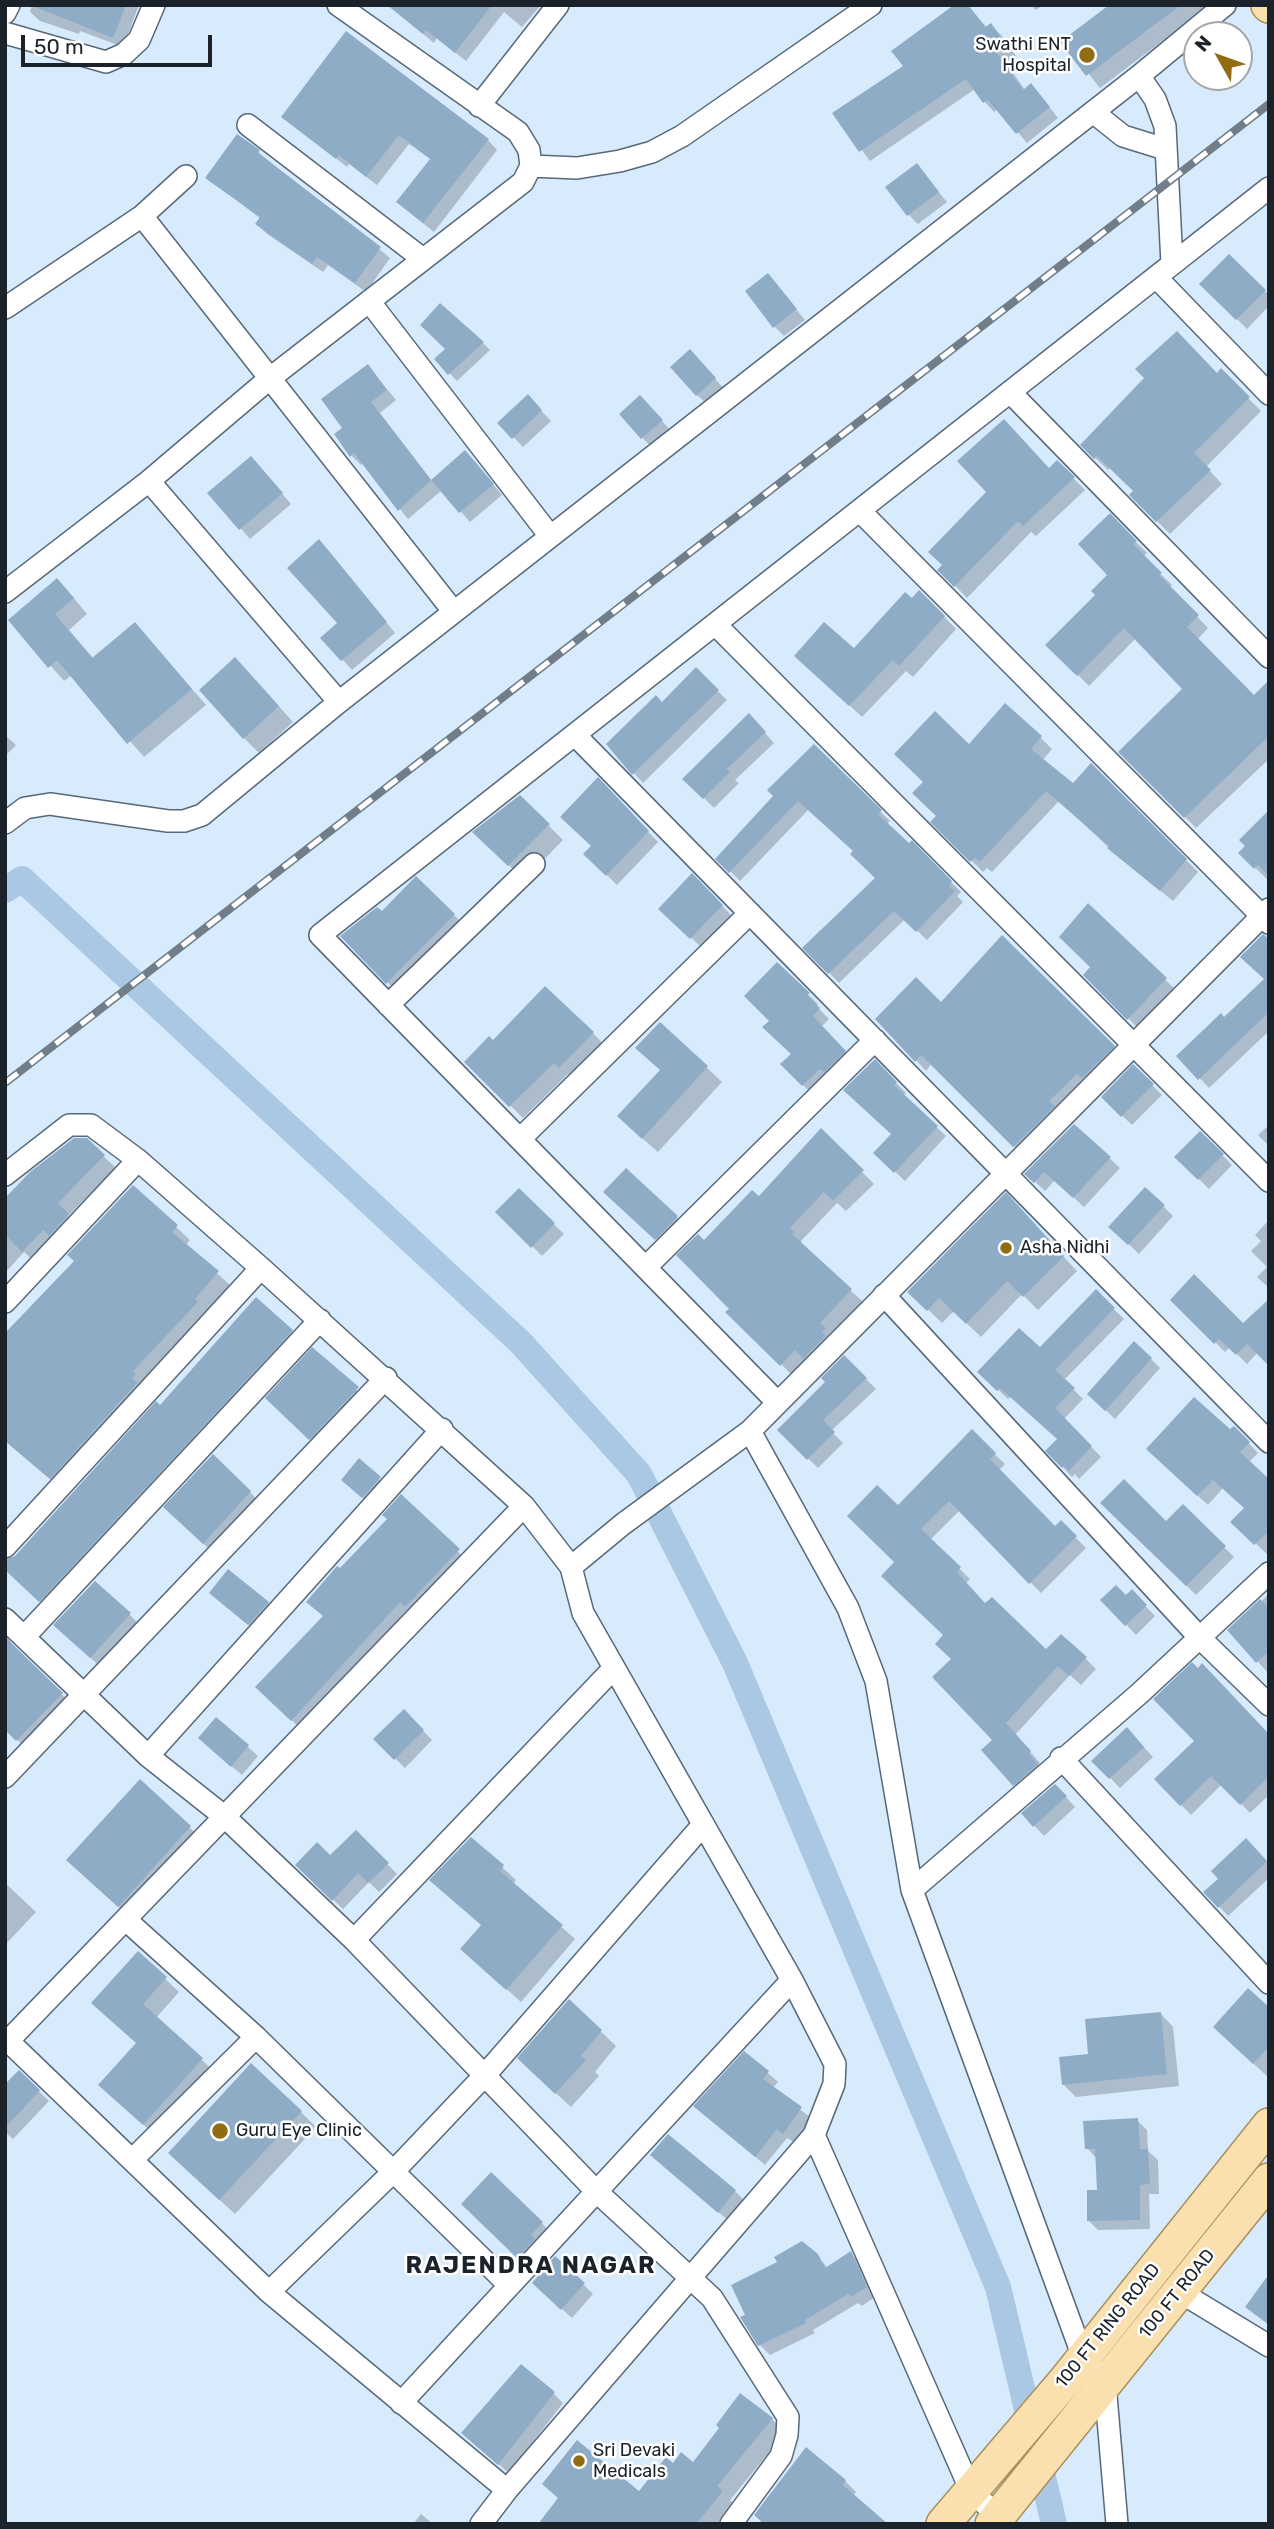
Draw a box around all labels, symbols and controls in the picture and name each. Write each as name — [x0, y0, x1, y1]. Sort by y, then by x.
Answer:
scale bar — [24, 21, 215, 65]
north arrow — [1183, 21, 1253, 91]
text: N — [1190, 31, 1216, 56]
text: 50 m — [34, 34, 84, 59]
place label: Swathi ENT Hospital — [975, 34, 1071, 76]
marker: Swathi ENT Hospital — [1077, 45, 1097, 65]
place label: Asha Nidhi — [1020, 1237, 1109, 1259]
marker: Asha Nidhi — [998, 1240, 1014, 1256]
place label: Guru Eye Clinic — [236, 2120, 362, 2142]
marker: Guru Eye Clinic — [210, 2121, 230, 2141]
street label: 100 FT ROAD — [1134, 2245, 1220, 2343]
district label: RAJENDRA NAGAR — [407, 2252, 655, 2280]
street label: 100 FT RING ROAD — [1051, 2259, 1165, 2393]
place label: Sri Devaki Medicals — [593, 2440, 675, 2482]
marker: Sri Devaki Medicals — [571, 2453, 587, 2469]

